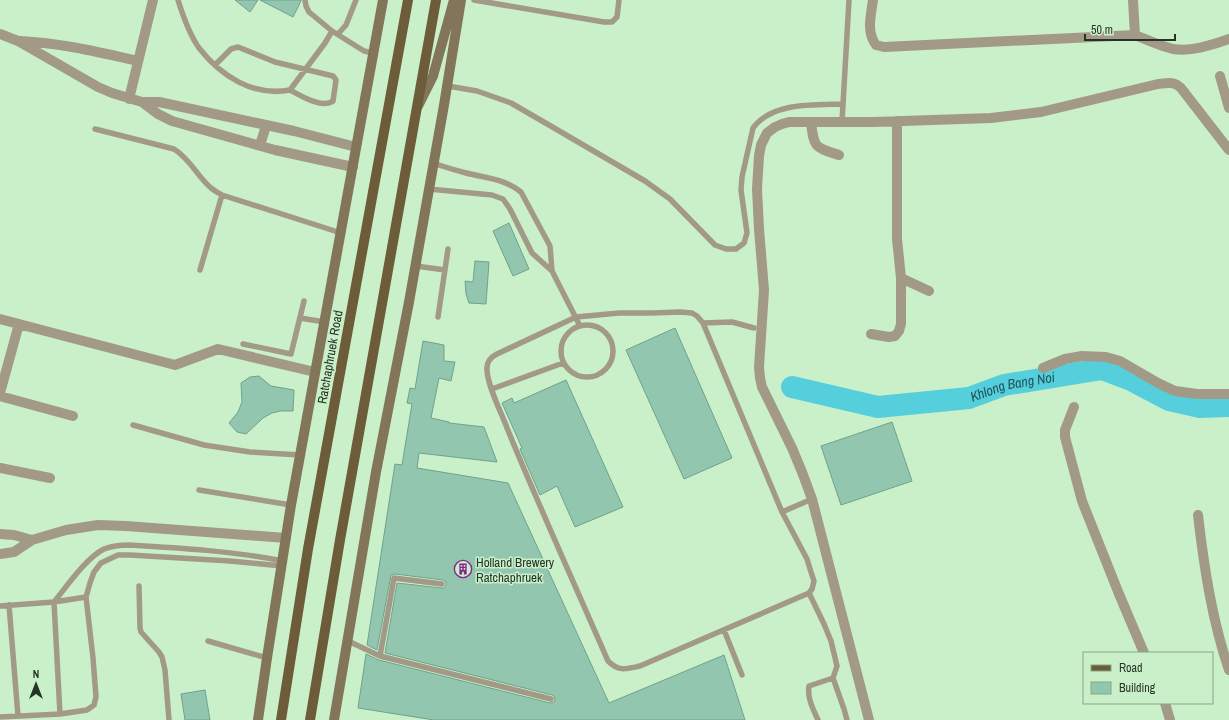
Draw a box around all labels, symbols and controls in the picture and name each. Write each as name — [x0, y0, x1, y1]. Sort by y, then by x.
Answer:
scale bar — [1085, 16, 1175, 42]
text: 50 m — [1091, 22, 1113, 38]
street label: Ratchaphruek Road — [313, 309, 347, 405]
water label: Khlong Bang Noi — [968, 368, 1057, 406]
place label: Holland Brewery Ratchaphruek — [476, 554, 555, 586]
building icon: Holland Brewery Ratchaphruek — [453, 559, 473, 579]
legend — [1083, 652, 1213, 704]
text: Road — [1119, 660, 1143, 676]
north arrow — [16, 664, 56, 704]
text: N — [33, 667, 39, 681]
text: Building — [1119, 680, 1156, 696]

